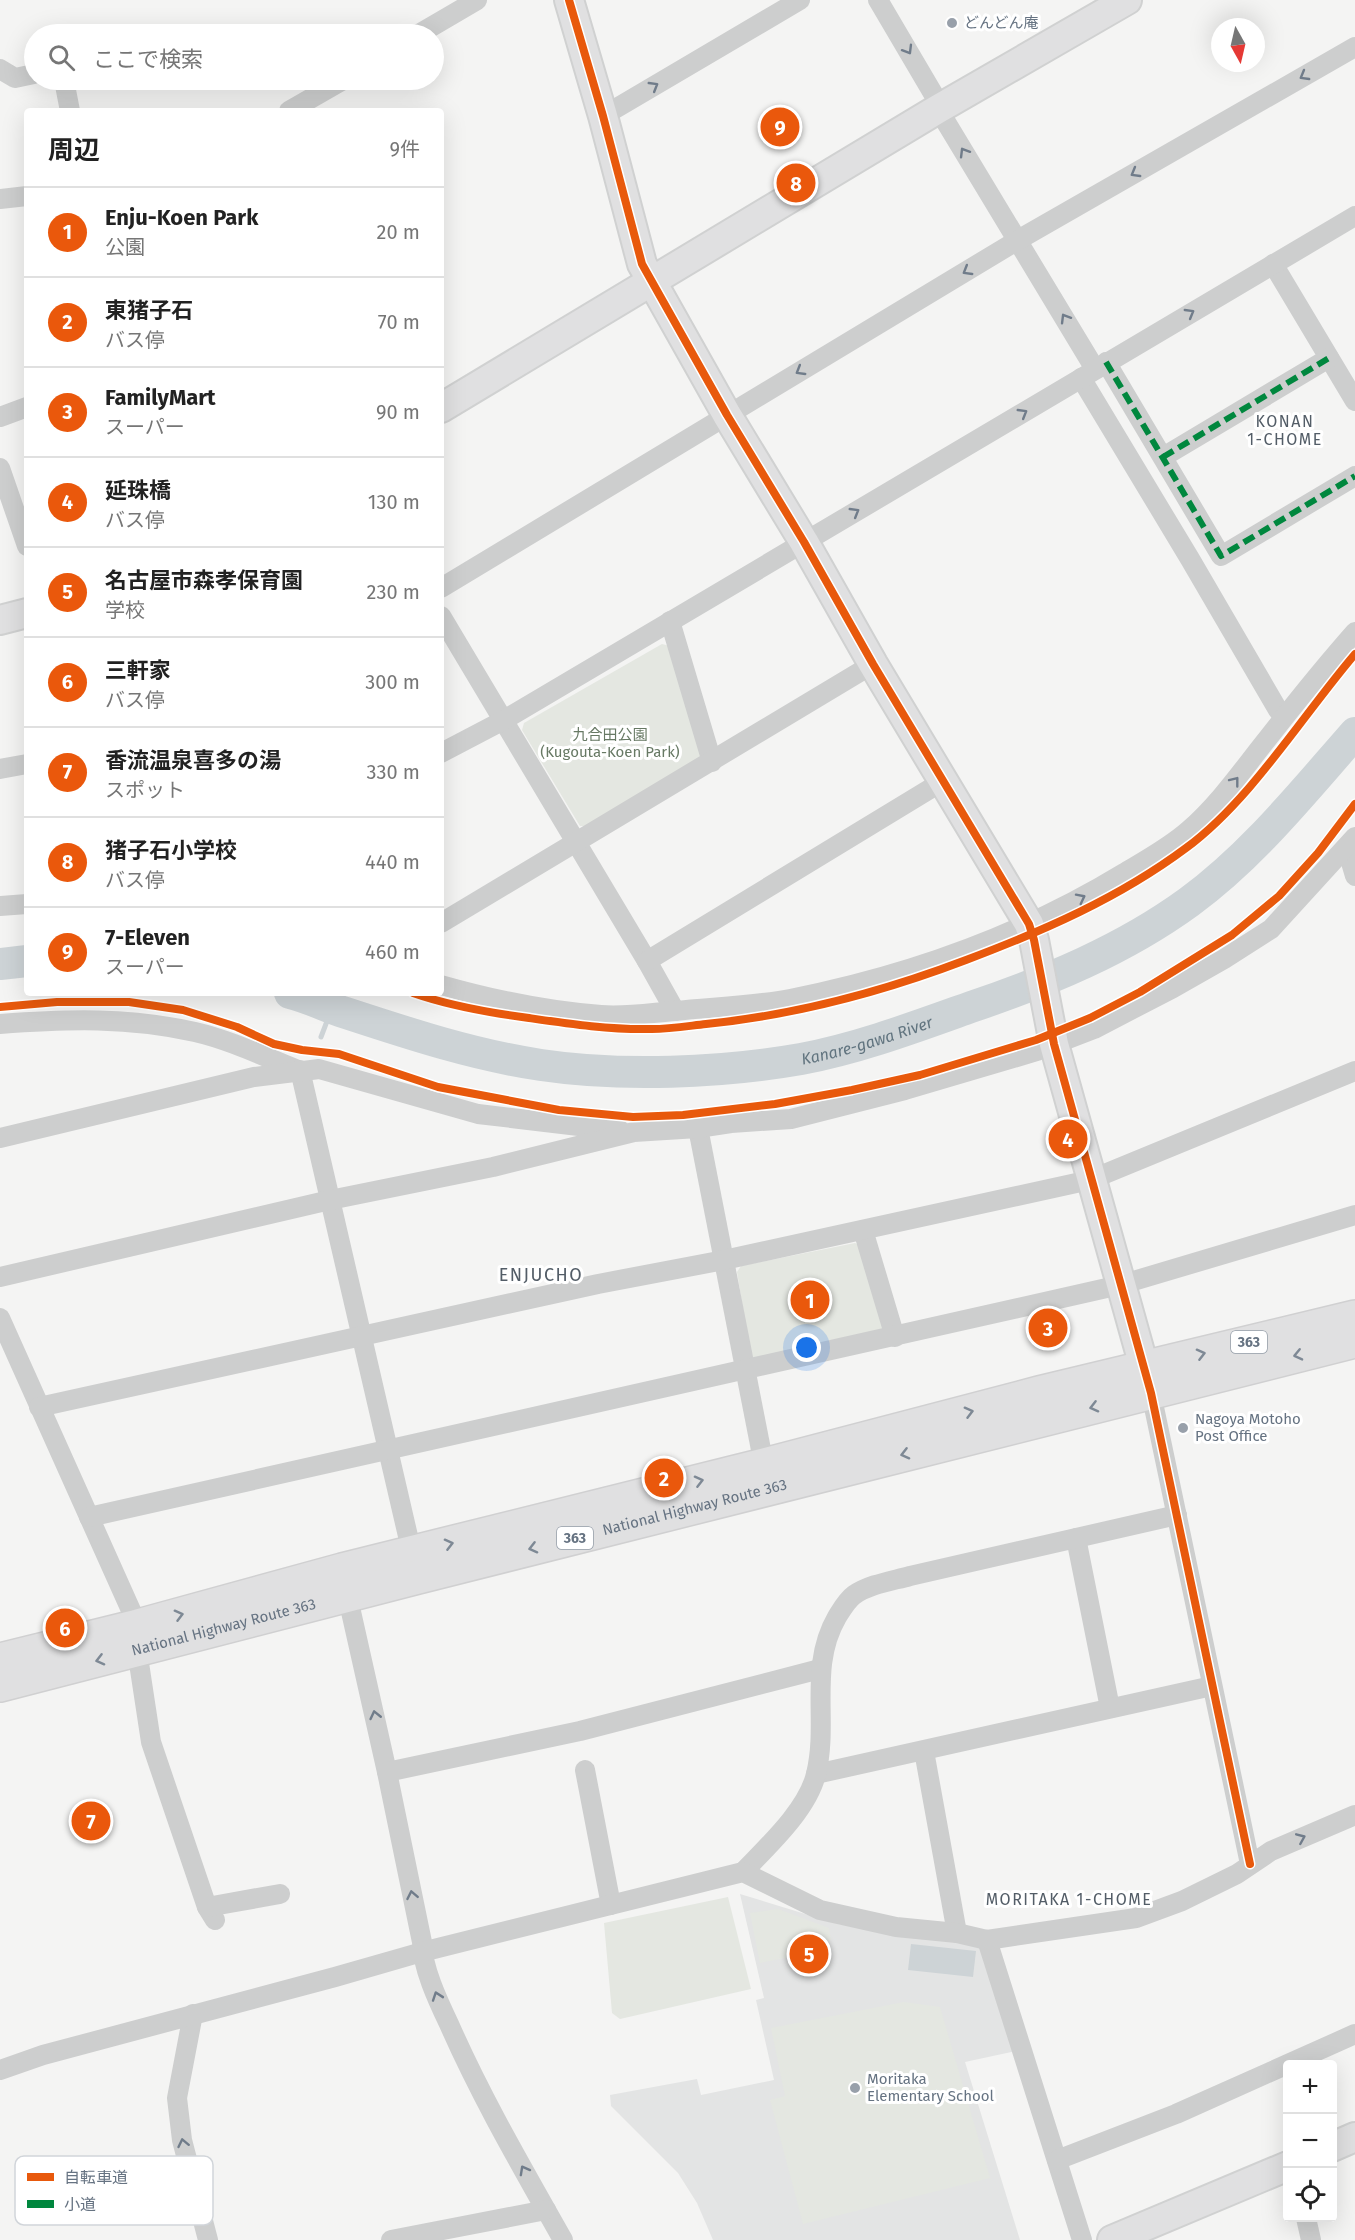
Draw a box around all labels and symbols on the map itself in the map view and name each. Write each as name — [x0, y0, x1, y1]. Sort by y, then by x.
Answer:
place label: どんどん庵 — [964, 14, 1039, 32]
marker: どんどん庵 — [945, 16, 959, 30]
north arrow — [1211, 18, 1265, 72]
one-way arrow — [900, 44, 912, 54]
one-way arrow — [1300, 69, 1310, 80]
one-way arrow — [648, 82, 658, 93]
pin: 9 — [760, 104, 800, 150]
one-way arrow — [960, 148, 972, 158]
pin: 8 — [776, 160, 816, 206]
one-way arrow — [1131, 166, 1141, 177]
one-way arrow — [963, 264, 973, 276]
one-way arrow — [1184, 308, 1194, 320]
one-way arrow — [1061, 314, 1072, 324]
one-way arrow — [796, 364, 806, 376]
one-way arrow — [1017, 408, 1027, 420]
district label: KONAN 1-CHOME — [1247, 412, 1323, 449]
one-way arrow — [849, 508, 859, 519]
park label: 九合田公園 (Kugouta-Koen Park) — [540, 726, 680, 761]
one-way arrow — [1227, 776, 1238, 787]
one-way arrow — [1075, 893, 1086, 905]
water label: Kanare-gawa River — [800, 1012, 936, 1069]
pin: 4 — [1048, 1116, 1088, 1162]
district label: ENJUCHO — [499, 1264, 583, 1286]
pin: 1 — [790, 1278, 830, 1322]
pin: 3 — [1028, 1306, 1068, 1350]
road number: 363 — [1231, 1331, 1267, 1353]
your location — [792, 1333, 821, 1362]
one-way arrow — [1293, 1347, 1303, 1360]
one-way arrow — [1196, 1348, 1206, 1361]
one-way arrow — [1090, 1399, 1100, 1412]
one-way arrow — [964, 1406, 974, 1419]
place label: Nagoya Motoho Post Office — [1195, 1410, 1301, 1445]
marker: Nagoya Motoho Post Office — [1176, 1421, 1190, 1435]
one-way arrow — [900, 1447, 910, 1460]
pin: 2 — [644, 1456, 684, 1500]
street label: National Highway Route 363 — [601, 1475, 789, 1539]
one-way arrow — [694, 1476, 704, 1489]
road number: 363 — [557, 1527, 593, 1549]
one-way arrow — [443, 1538, 453, 1551]
one-way arrow — [528, 1541, 538, 1554]
street label: National Highway Route 363 — [130, 1595, 318, 1660]
pin: 6 — [46, 1606, 84, 1650]
one-way arrow — [173, 1610, 184, 1622]
one-way arrow — [95, 1653, 106, 1665]
one-way arrow — [369, 1710, 382, 1720]
pin: 7 — [72, 1798, 110, 1844]
one-way arrow — [1295, 1833, 1306, 1845]
one-way arrow — [406, 1890, 419, 1900]
district label: MORITAKA 1-CHOME — [986, 1890, 1152, 1909]
pin: 5 — [790, 1932, 828, 1976]
one-way arrow — [432, 1991, 445, 2002]
place label: Moritaka Elementary School — [867, 2070, 995, 2105]
marker: Moritaka Elementary School — [848, 2081, 862, 2095]
one-way arrow — [177, 2138, 190, 2148]
legend — [15, 2156, 213, 2225]
one-way arrow — [520, 2166, 531, 2177]
text: 自転車道 — [64, 2168, 128, 2187]
text: 小道 — [64, 2195, 96, 2214]

